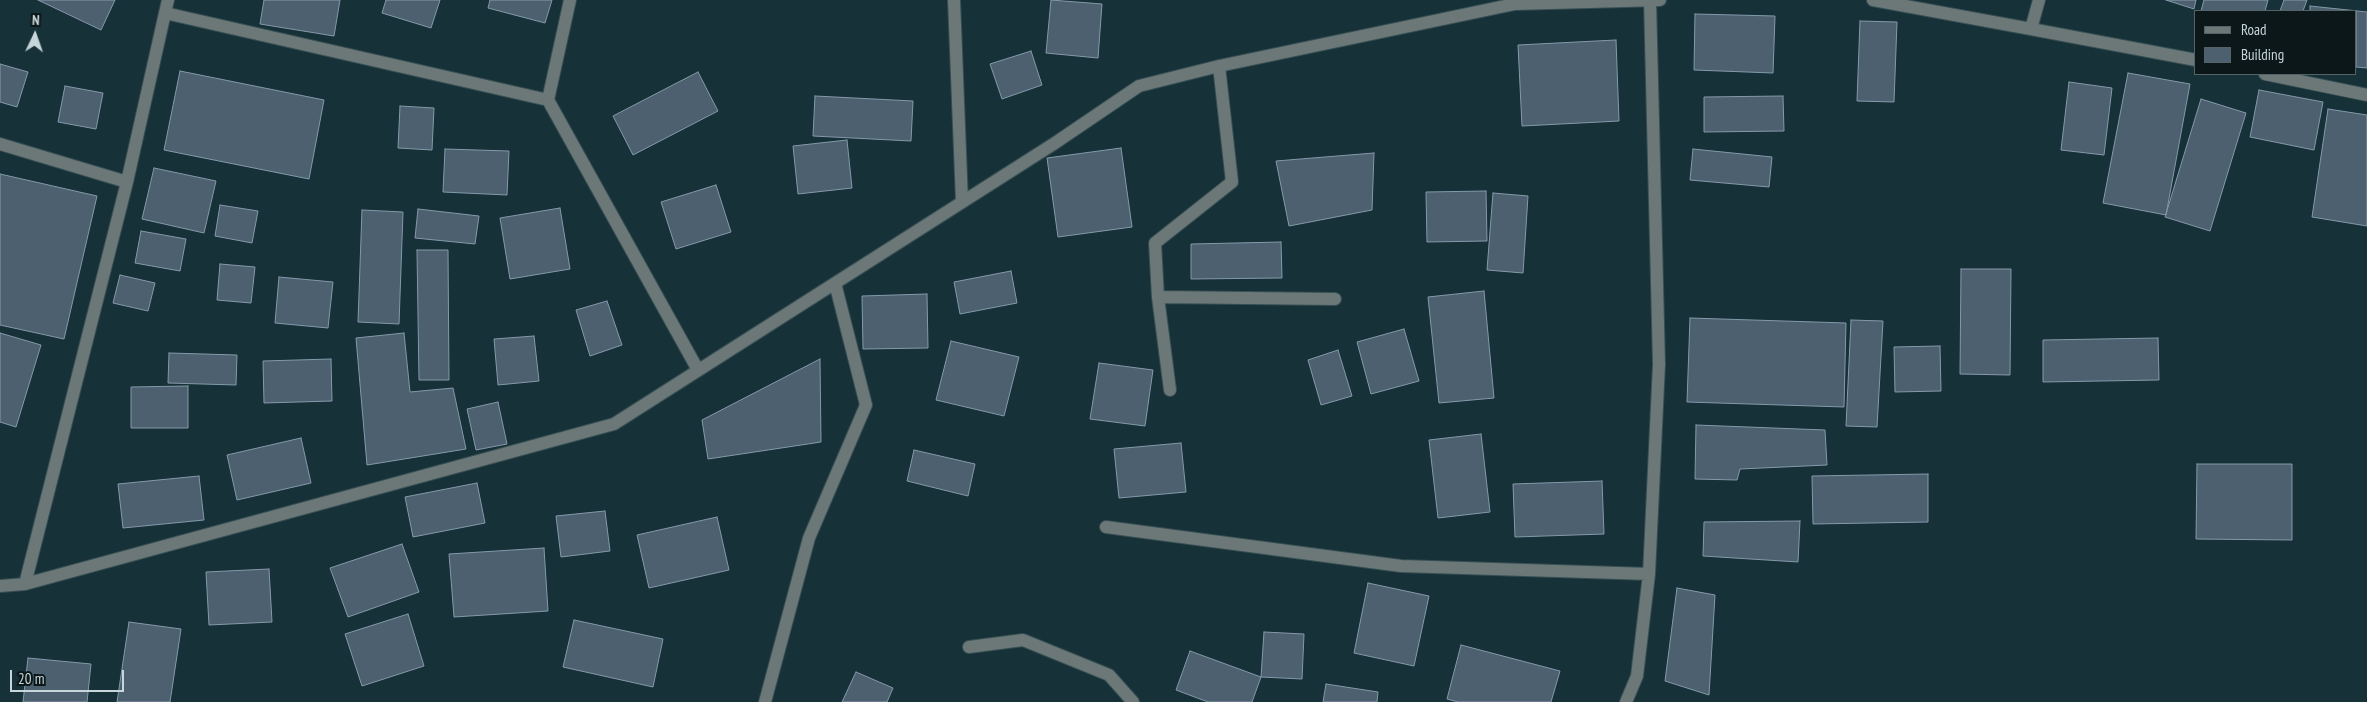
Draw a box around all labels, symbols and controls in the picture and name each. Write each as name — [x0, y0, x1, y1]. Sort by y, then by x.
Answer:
north arrow — [10, 10, 60, 60]
legend — [2194, 10, 2357, 75]
text: N — [32, 11, 40, 29]
text: Road — [2241, 20, 2267, 39]
text: Building — [2241, 45, 2284, 64]
scale bar — [12, 660, 126, 692]
text: 20 m — [18, 669, 44, 688]

